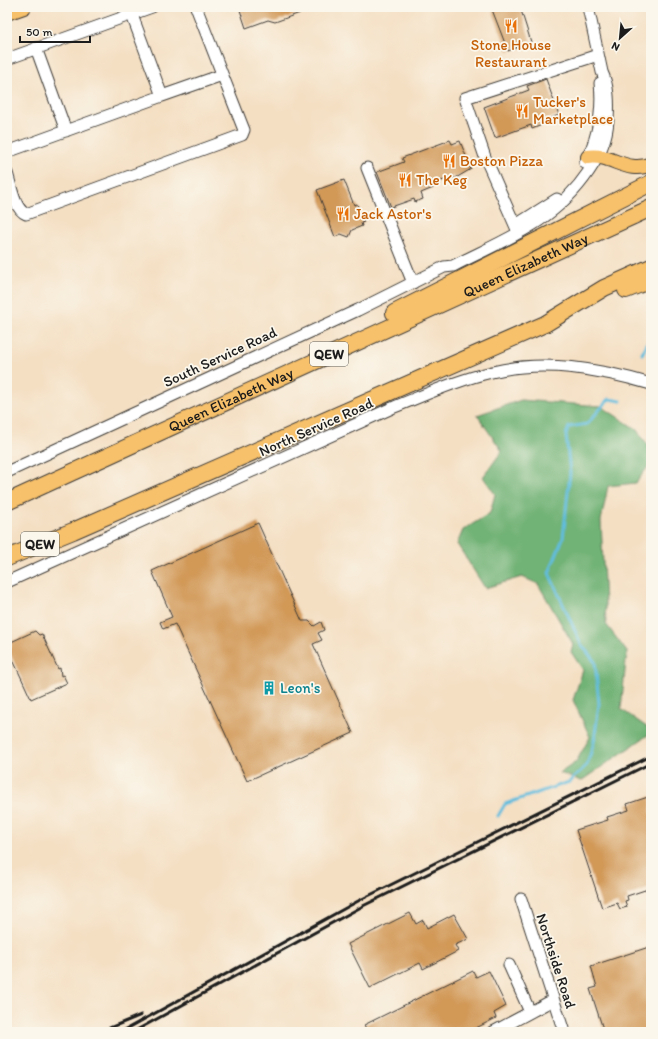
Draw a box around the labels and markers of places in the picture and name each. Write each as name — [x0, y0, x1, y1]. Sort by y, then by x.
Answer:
restaurant icon: Stone House Restaurant — [503, 18, 519, 34]
place label: Stone House Restaurant — [471, 36, 551, 71]
place label: Tucker's Marketplace — [533, 93, 613, 128]
restaurant icon: Tucker's Marketplace — [514, 103, 530, 119]
place label: Boston Pizza — [460, 152, 543, 170]
restaurant icon: Boston Pizza — [441, 153, 457, 169]
place label: The Keg — [416, 171, 468, 189]
restaurant icon: The Keg — [397, 172, 413, 188]
place label: Jack Astor's — [354, 205, 432, 223]
restaurant icon: Jack Astor's — [335, 206, 351, 222]
place label: Leon's — [280, 679, 321, 697]
building icon: Leon's — [261, 680, 277, 696]

